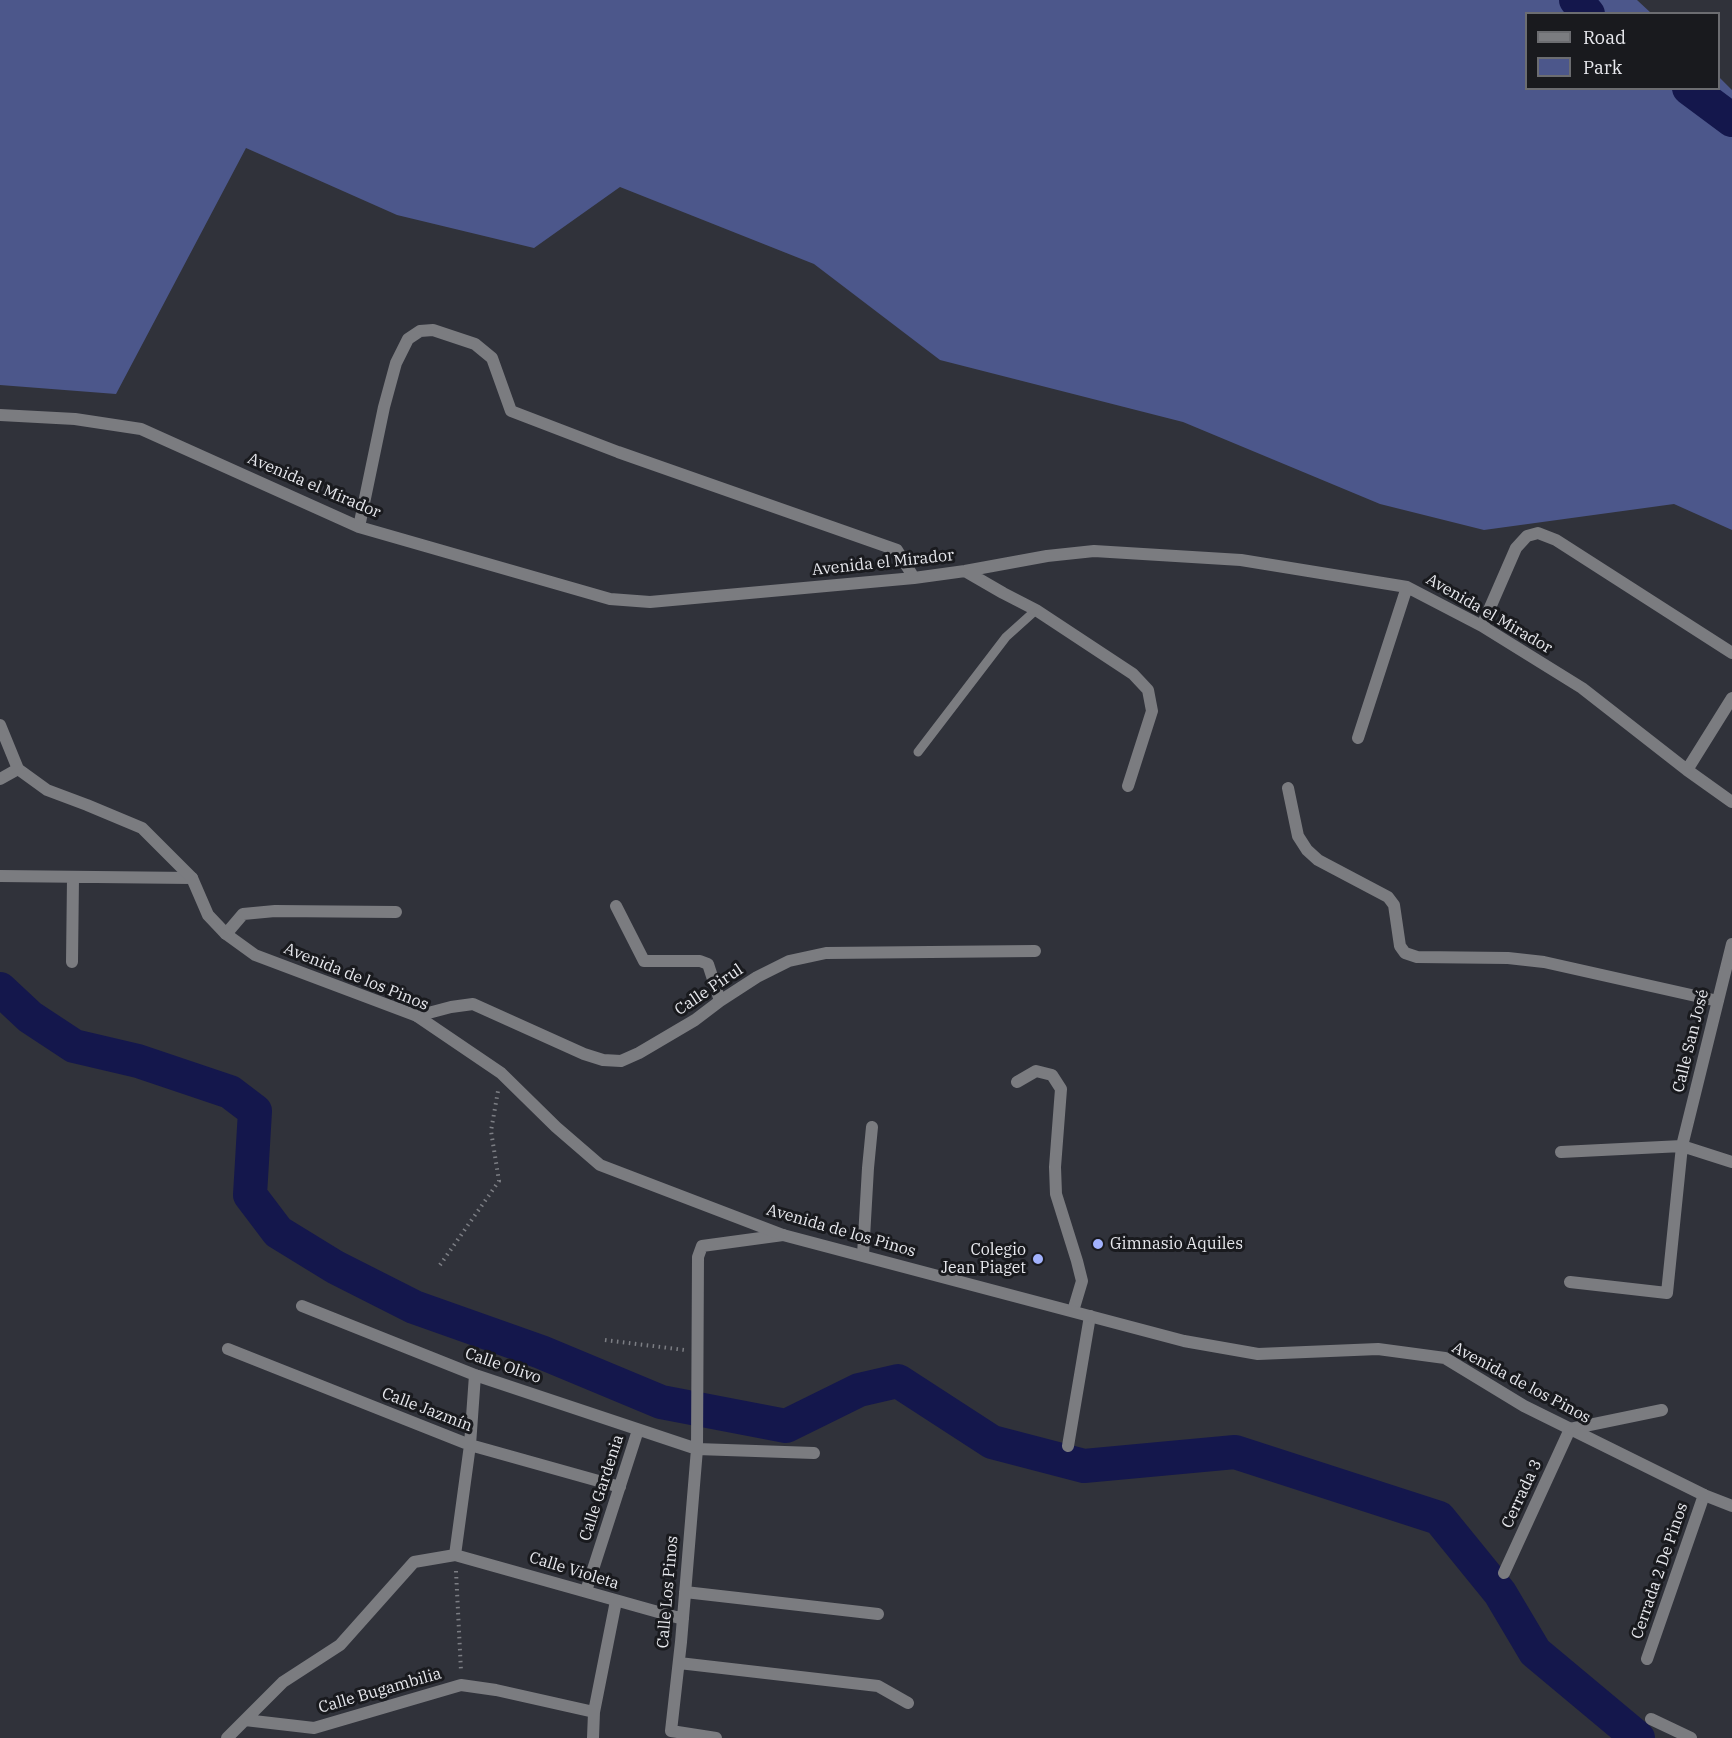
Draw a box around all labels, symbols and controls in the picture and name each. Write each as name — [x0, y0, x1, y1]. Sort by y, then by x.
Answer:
legend — [1525, 12, 1720, 90]
text: Road — [1583, 26, 1626, 49]
text: Park — [1583, 56, 1622, 79]
street label: Avenida el Mirador — [245, 449, 383, 523]
street label: Avenida el Mirador — [811, 546, 955, 580]
street label: Avenida el Mirador — [1422, 570, 1556, 658]
street label: Avenida de los Pinos — [281, 939, 431, 1015]
street label: Calle Pirul — [671, 960, 747, 1020]
street label: Calle San José — [1669, 988, 1713, 1094]
street label: Avenida de los Pinos — [764, 1200, 918, 1262]
place label: Gimnasio Aquiles — [1110, 1234, 1243, 1254]
marker: Gimnasio Aquiles — [1091, 1237, 1105, 1251]
place label: Colegio Jean Piaget — [941, 1240, 1026, 1278]
marker: Colegio Jean Piaget — [1031, 1252, 1045, 1266]
street label: Avenida de los Pinos — [1448, 1338, 1594, 1428]
street label: Calle Olivo — [462, 1344, 544, 1388]
street label: Calle Jazmín — [379, 1384, 475, 1436]
street label: Calle Gardenia — [576, 1432, 628, 1544]
street label: Cerrada 3 — [1498, 1457, 1546, 1531]
street label: Cerrada 2 De Pinos — [1628, 1500, 1692, 1642]
street label: Calle Los Pinos — [654, 1535, 682, 1649]
street label: Calle Violeta — [527, 1548, 621, 1594]
street label: Calle Bugambilia — [316, 1664, 444, 1718]

